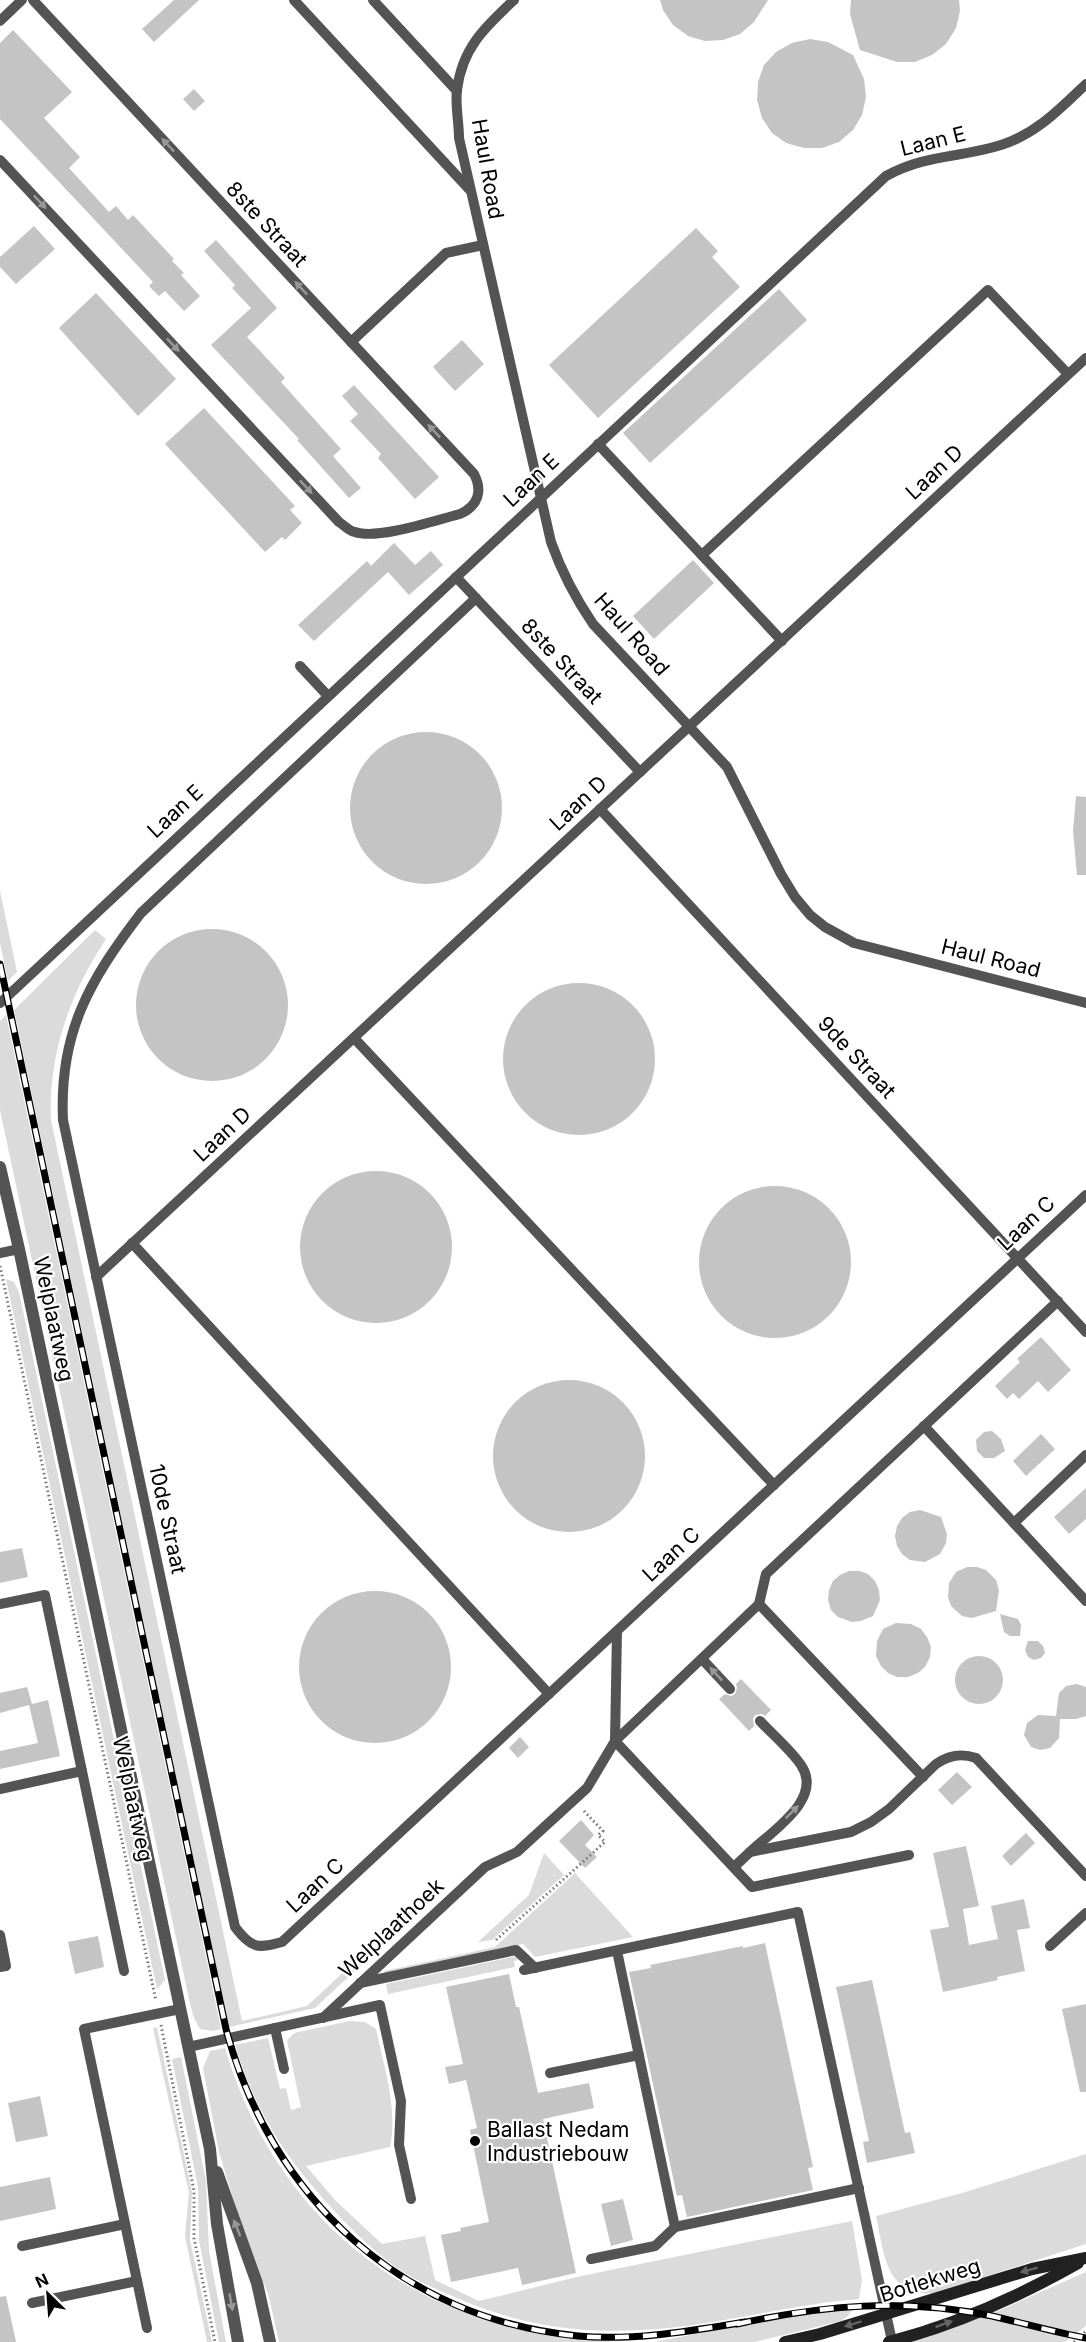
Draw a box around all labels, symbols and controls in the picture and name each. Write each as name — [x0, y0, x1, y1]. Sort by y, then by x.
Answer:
street label: Haul Road — [467, 117, 509, 221]
street label: Laan E — [898, 121, 968, 161]
one-way arrow — [161, 138, 175, 153]
street label: 8ste Straat — [221, 176, 313, 272]
one-way arrow — [33, 195, 47, 210]
one-way arrow — [295, 281, 308, 296]
one-way arrow — [166, 337, 179, 352]
one-way arrow — [428, 424, 441, 439]
street label: Laan D — [900, 439, 968, 505]
street label: Laan E — [498, 448, 564, 512]
one-way arrow — [299, 480, 313, 495]
street label: Haul Road — [589, 588, 675, 680]
street label: 8ste Straat — [516, 613, 608, 709]
street label: Laan D — [544, 770, 612, 836]
street label: Laan E — [142, 779, 208, 843]
street label: Haul Road — [939, 934, 1043, 982]
street label: 9de Straat — [813, 1011, 901, 1103]
street label: Laan D — [188, 1101, 256, 1167]
street label: Laan C — [992, 1190, 1060, 1256]
street label: Welplaatweg — [29, 1254, 79, 1384]
street label: 10de Straat — [144, 1462, 192, 1576]
street label: Laan C — [637, 1521, 705, 1587]
one-way arrow — [710, 1667, 723, 1682]
street label: Welplaatweg — [108, 1734, 158, 1864]
one-way arrow — [785, 1805, 800, 1819]
street label: Laan C — [281, 1852, 349, 1918]
street label: Welplaathoek — [333, 1873, 449, 1983]
place label: Ballast Nedam Industriebouw — [487, 2117, 629, 2166]
marker: Ballast Nedam Industriebouw — [468, 2134, 482, 2148]
one-way arrow — [232, 2218, 242, 2236]
street label: Botlekweg — [877, 2253, 983, 2307]
north arrow — [18, 2264, 78, 2324]
one-way arrow — [1020, 2266, 1038, 2275]
text: N — [32, 2269, 51, 2292]
one-way arrow — [227, 2293, 236, 2312]
one-way arrow — [935, 2318, 953, 2328]
one-way arrow — [844, 2320, 862, 2329]

